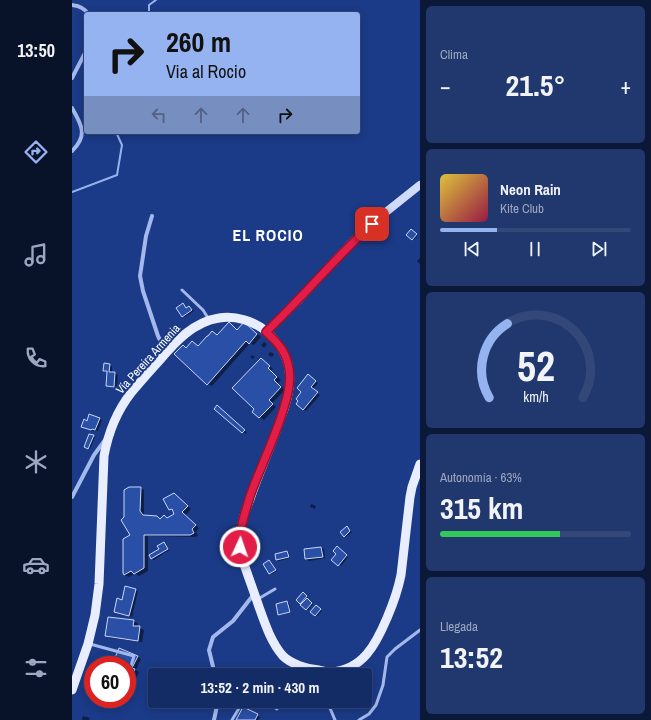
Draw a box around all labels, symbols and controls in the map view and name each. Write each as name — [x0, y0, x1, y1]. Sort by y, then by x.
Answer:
text: 260 m — [166, 23, 231, 61]
icon: right — [100, 28, 152, 80]
text: 13:50 — [17, 38, 55, 63]
text: Clima — [440, 46, 468, 63]
text: Via al Rocio — [166, 59, 246, 84]
text: 21.5° — [506, 65, 565, 105]
text: − — [440, 71, 451, 101]
text: + — [620, 71, 631, 101]
icon: left — [148, 104, 170, 126]
icon: ahead — [190, 104, 212, 126]
icon: ahead — [232, 104, 254, 126]
icon: right — [274, 104, 296, 126]
icon: directions — [22, 138, 50, 166]
text: Neon Rain — [500, 179, 561, 200]
text: Kite Club — [500, 200, 544, 217]
pin — [355, 207, 389, 241]
icon: arrive — [361, 213, 383, 235]
district label: EL ROCIO — [232, 224, 304, 246]
icon: previous — [461, 238, 483, 260]
icon: pause — [524, 238, 546, 260]
icon: next — [588, 238, 610, 260]
icon: music — [22, 241, 50, 269]
street label: Vía Pereira Armenia — [112, 320, 184, 397]
text: 52 — [517, 338, 554, 394]
icon: phone — [22, 344, 50, 372]
text: km/h — [523, 387, 548, 406]
icon: climate — [22, 448, 50, 476]
text: Autonomía · 63% — [440, 469, 522, 486]
text: 315 km — [440, 488, 523, 528]
position arrow — [219, 526, 261, 568]
icon: car — [22, 551, 50, 579]
text: Llegada — [440, 618, 478, 635]
text: 13:52 — [440, 637, 503, 677]
icon: filters — [22, 654, 50, 682]
speed limit sign: 60 — [84, 656, 136, 708]
text: 13:52 · 2 min · 430 m — [201, 677, 319, 698]

